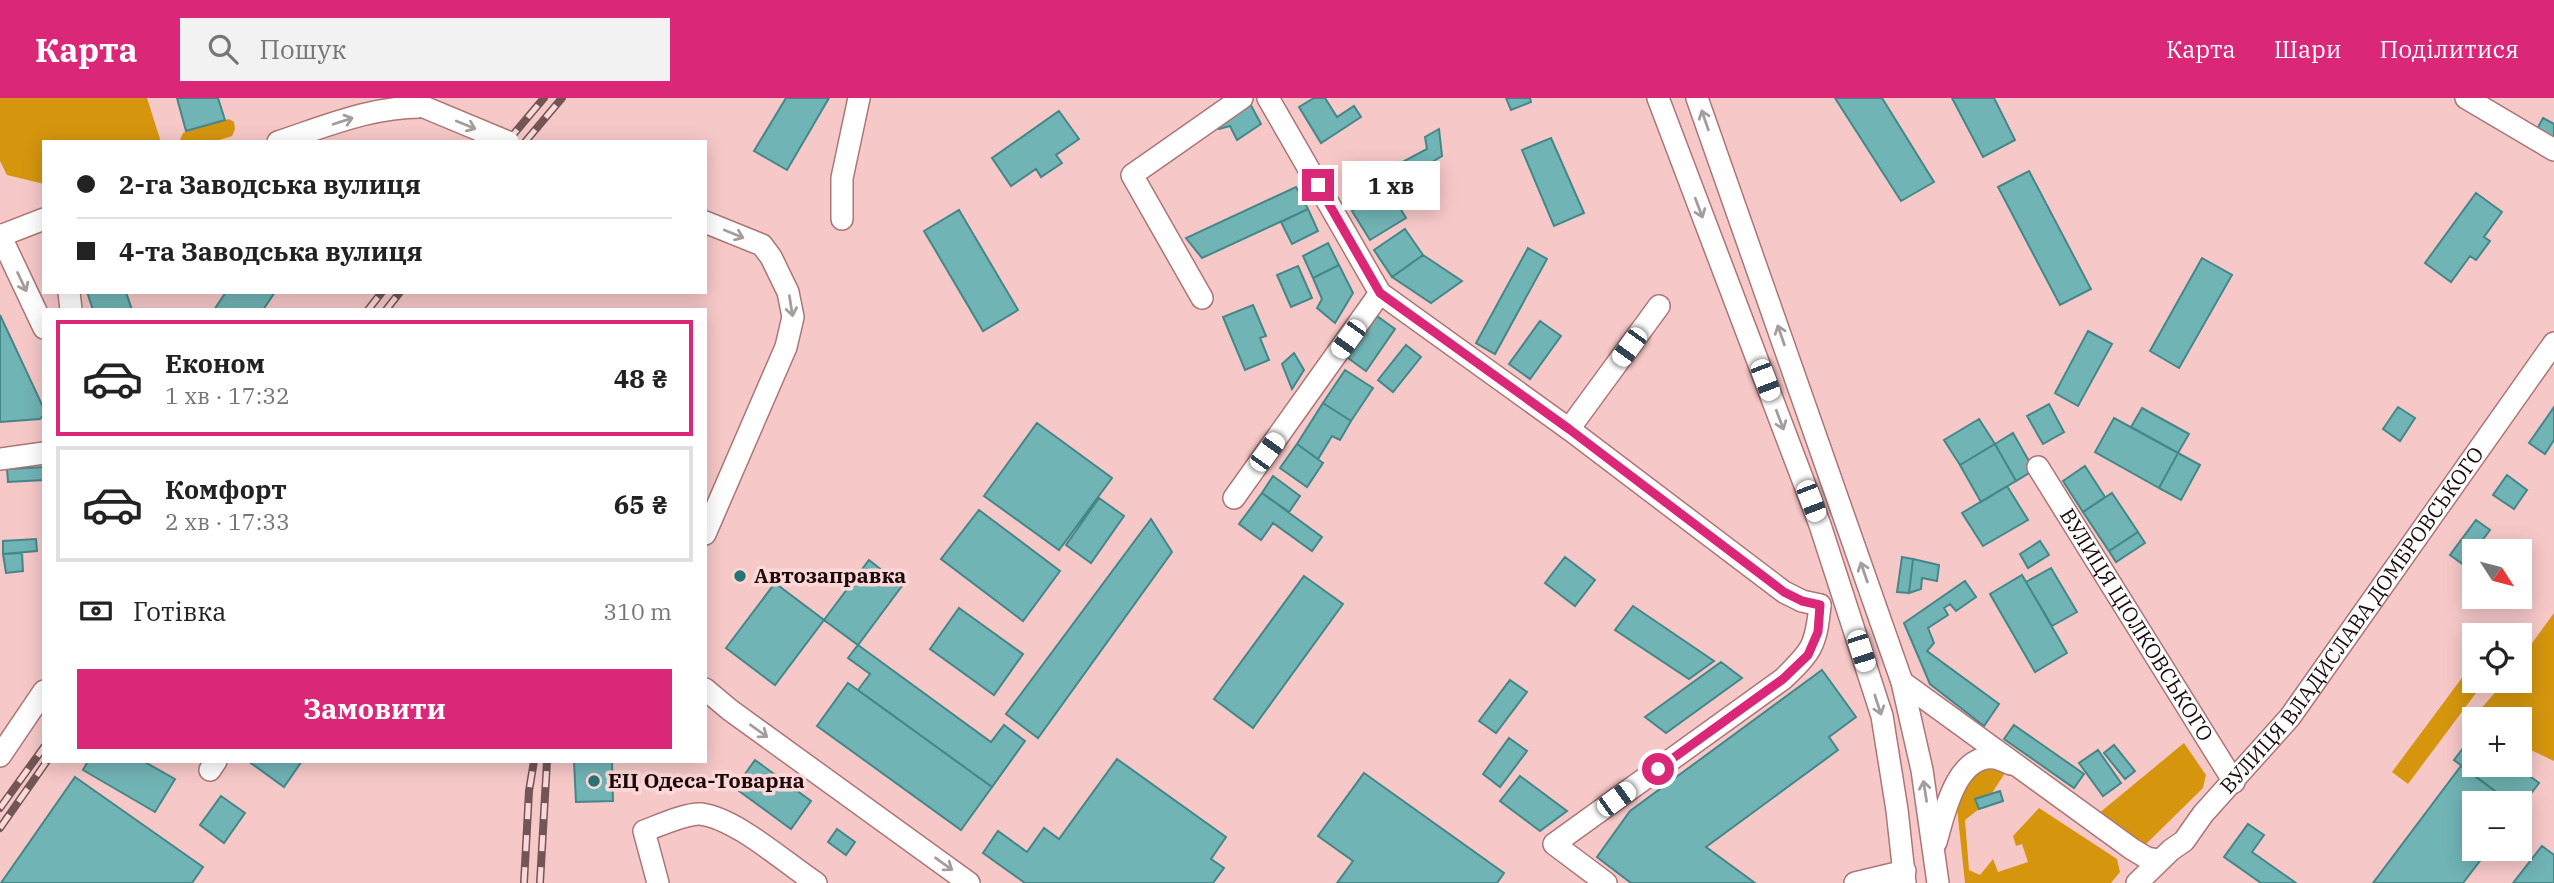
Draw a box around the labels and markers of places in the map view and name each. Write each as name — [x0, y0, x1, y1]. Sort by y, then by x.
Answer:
place label: Автозаправка — [754, 561, 906, 589]
marker: Автозаправка — [732, 568, 748, 584]
place label: ЕЦ Одеса-Товарна — [608, 766, 805, 794]
marker: ЕЦ Одеса-Товарна — [586, 773, 602, 789]

